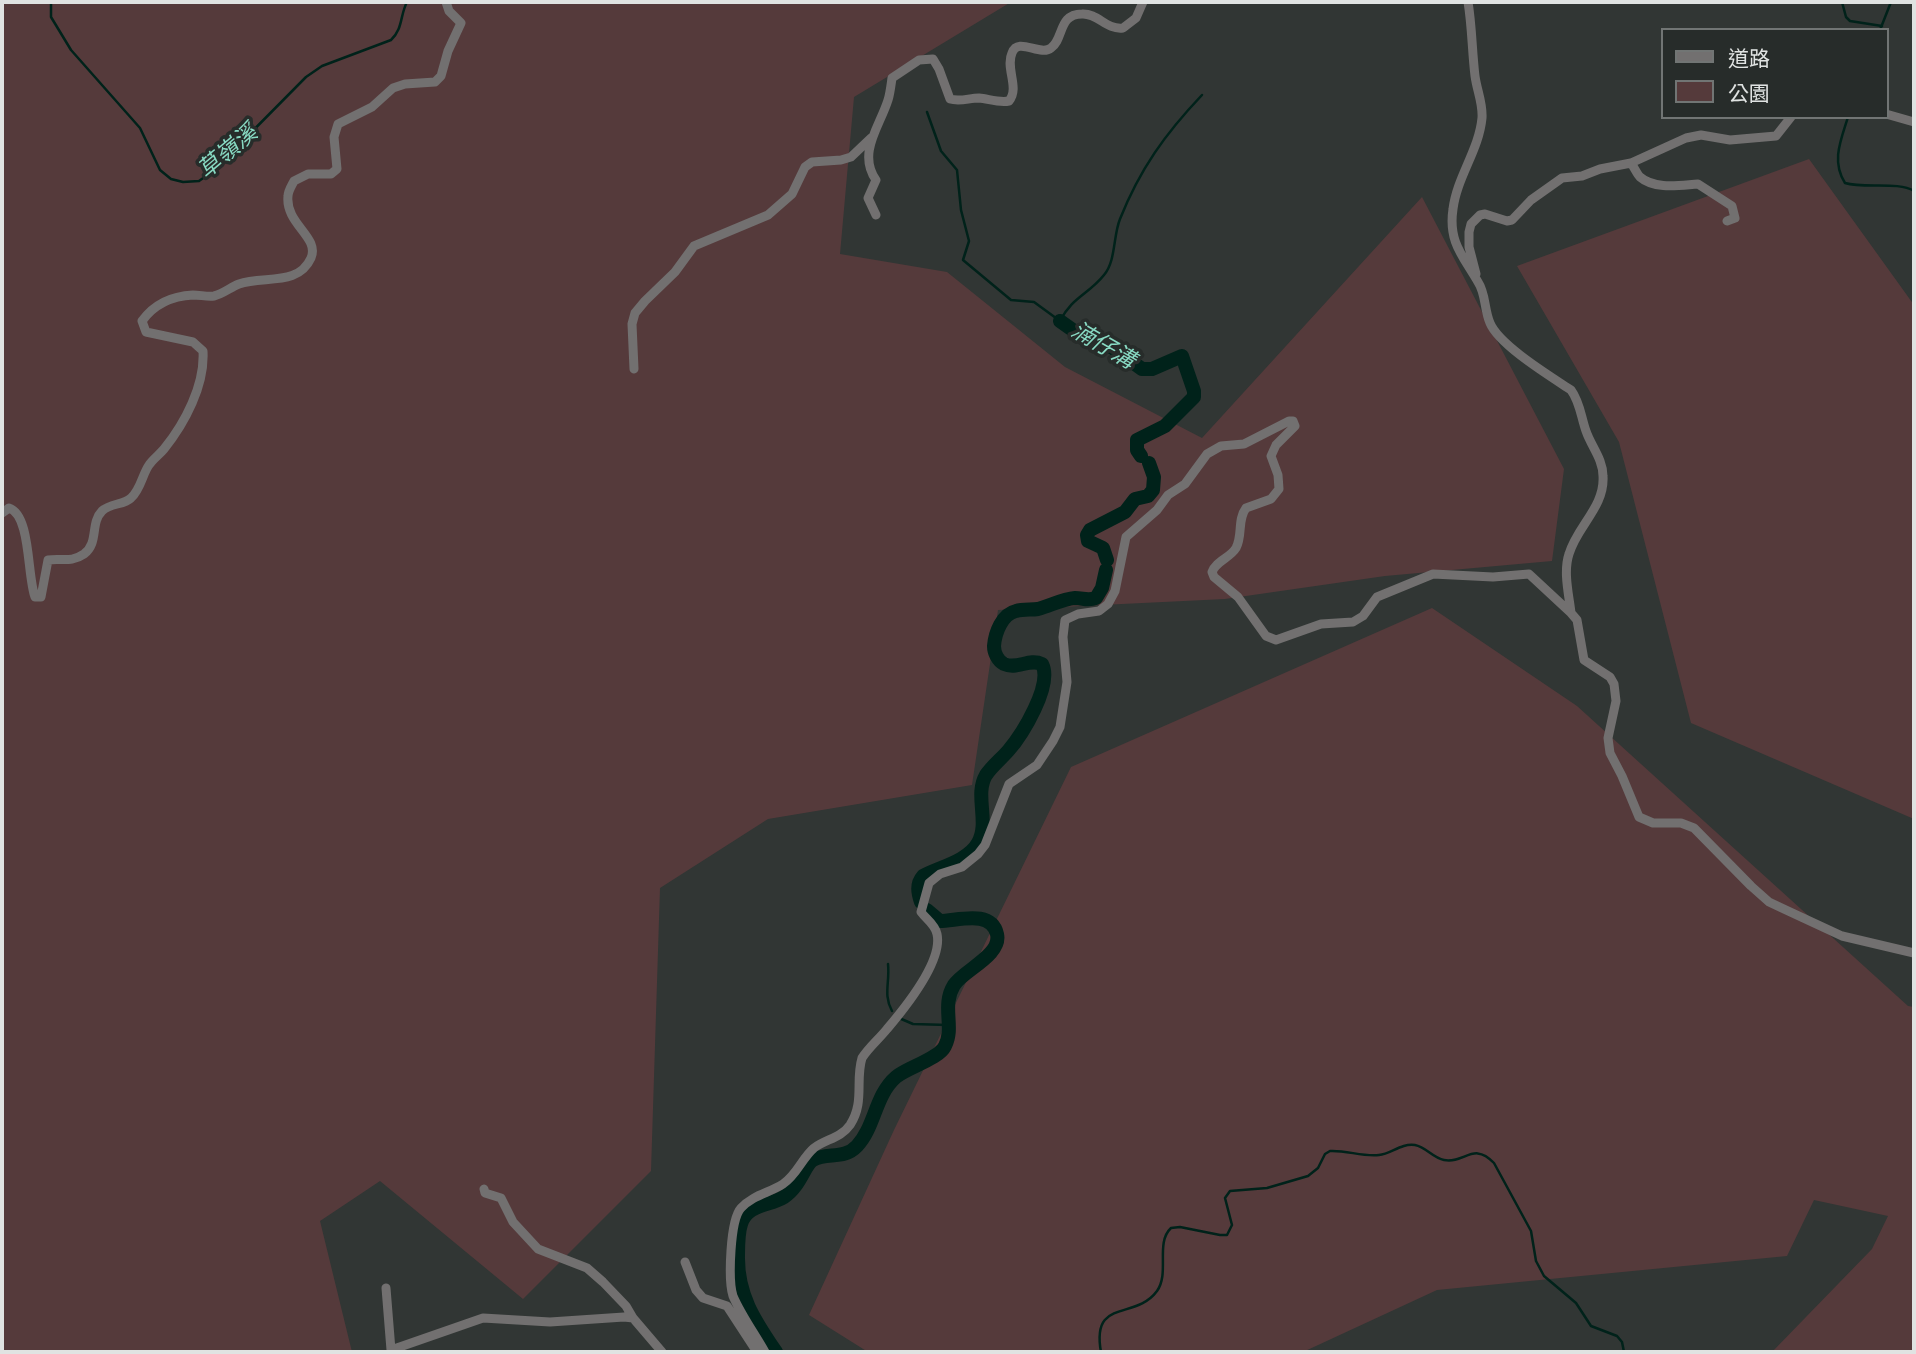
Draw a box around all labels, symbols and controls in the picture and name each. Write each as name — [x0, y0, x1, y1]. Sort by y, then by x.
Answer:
legend — [1660, 28, 1888, 119]
text: 道路 — [1728, 46, 1770, 71]
text: 公園 — [1728, 81, 1770, 106]
water label: 草嶺溪 — [193, 119, 263, 185]
water label: 湳仔溝 — [1066, 317, 1140, 375]

